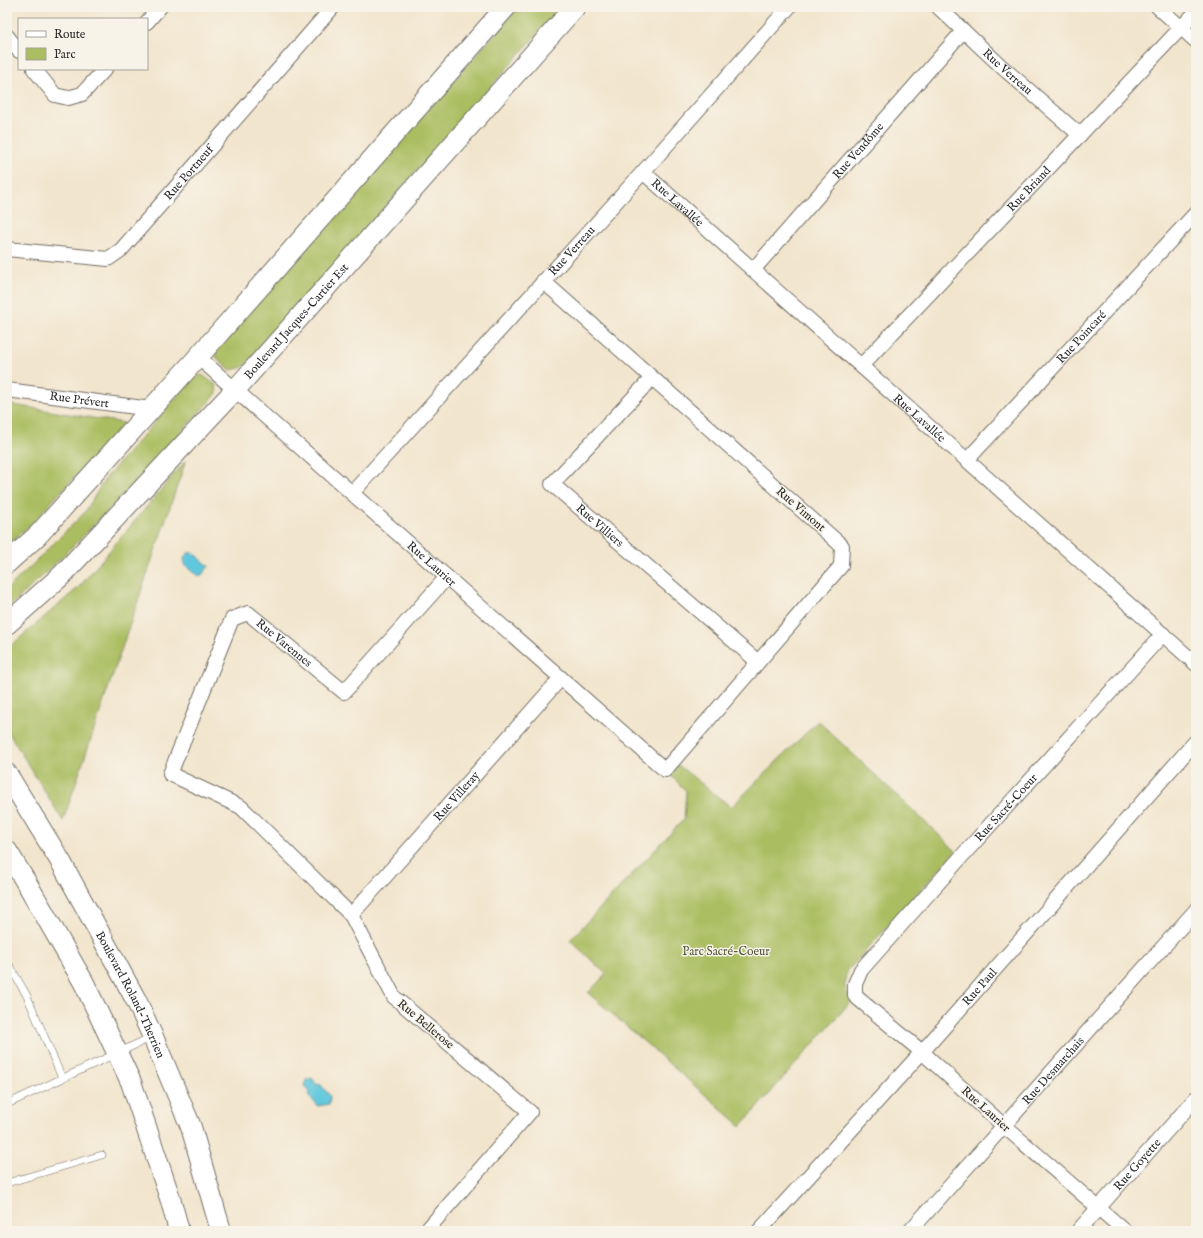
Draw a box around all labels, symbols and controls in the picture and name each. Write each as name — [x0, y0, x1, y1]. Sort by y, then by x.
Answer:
legend — [18, 18, 148, 70]
text: Route — [54, 27, 86, 42]
street label: Rue Verreau — [979, 46, 1035, 98]
text: Parc — [54, 47, 76, 62]
street label: Rue Vendôme — [830, 119, 887, 182]
street label: Rue Portneuf — [161, 141, 219, 203]
street label: Rue Briand — [1004, 163, 1055, 215]
street label: Rue Lavallée — [648, 176, 707, 231]
street label: Rue Verreau — [546, 223, 598, 279]
street label: Boulevard Jacques-Cartier Est — [241, 260, 352, 383]
street label: Rue Poincaré — [1053, 307, 1110, 367]
street label: Rue Prévert — [49, 389, 110, 411]
street label: Rue Lavallée — [890, 391, 949, 446]
street label: Rue Vimont — [773, 484, 828, 535]
street label: Rue Villiers — [573, 501, 627, 551]
street label: Rue Laurier — [404, 538, 460, 590]
street label: Rue Varennes — [253, 616, 315, 671]
street label: Rue Villeray — [431, 768, 483, 824]
street label: Rue Sacré-Coeur — [972, 770, 1041, 845]
street label: Boulevard Roland-Therrien — [92, 929, 168, 1061]
park label: Parc Sacré-Coeur — [682, 944, 770, 959]
street label: Rue Paul — [959, 965, 1001, 1009]
street label: Rue Bellerose — [394, 996, 457, 1053]
street label: Rue Desmarchais — [1019, 1034, 1088, 1108]
street label: Rue Laurier — [958, 1083, 1014, 1136]
street label: Rue Goyette — [1110, 1135, 1165, 1194]

